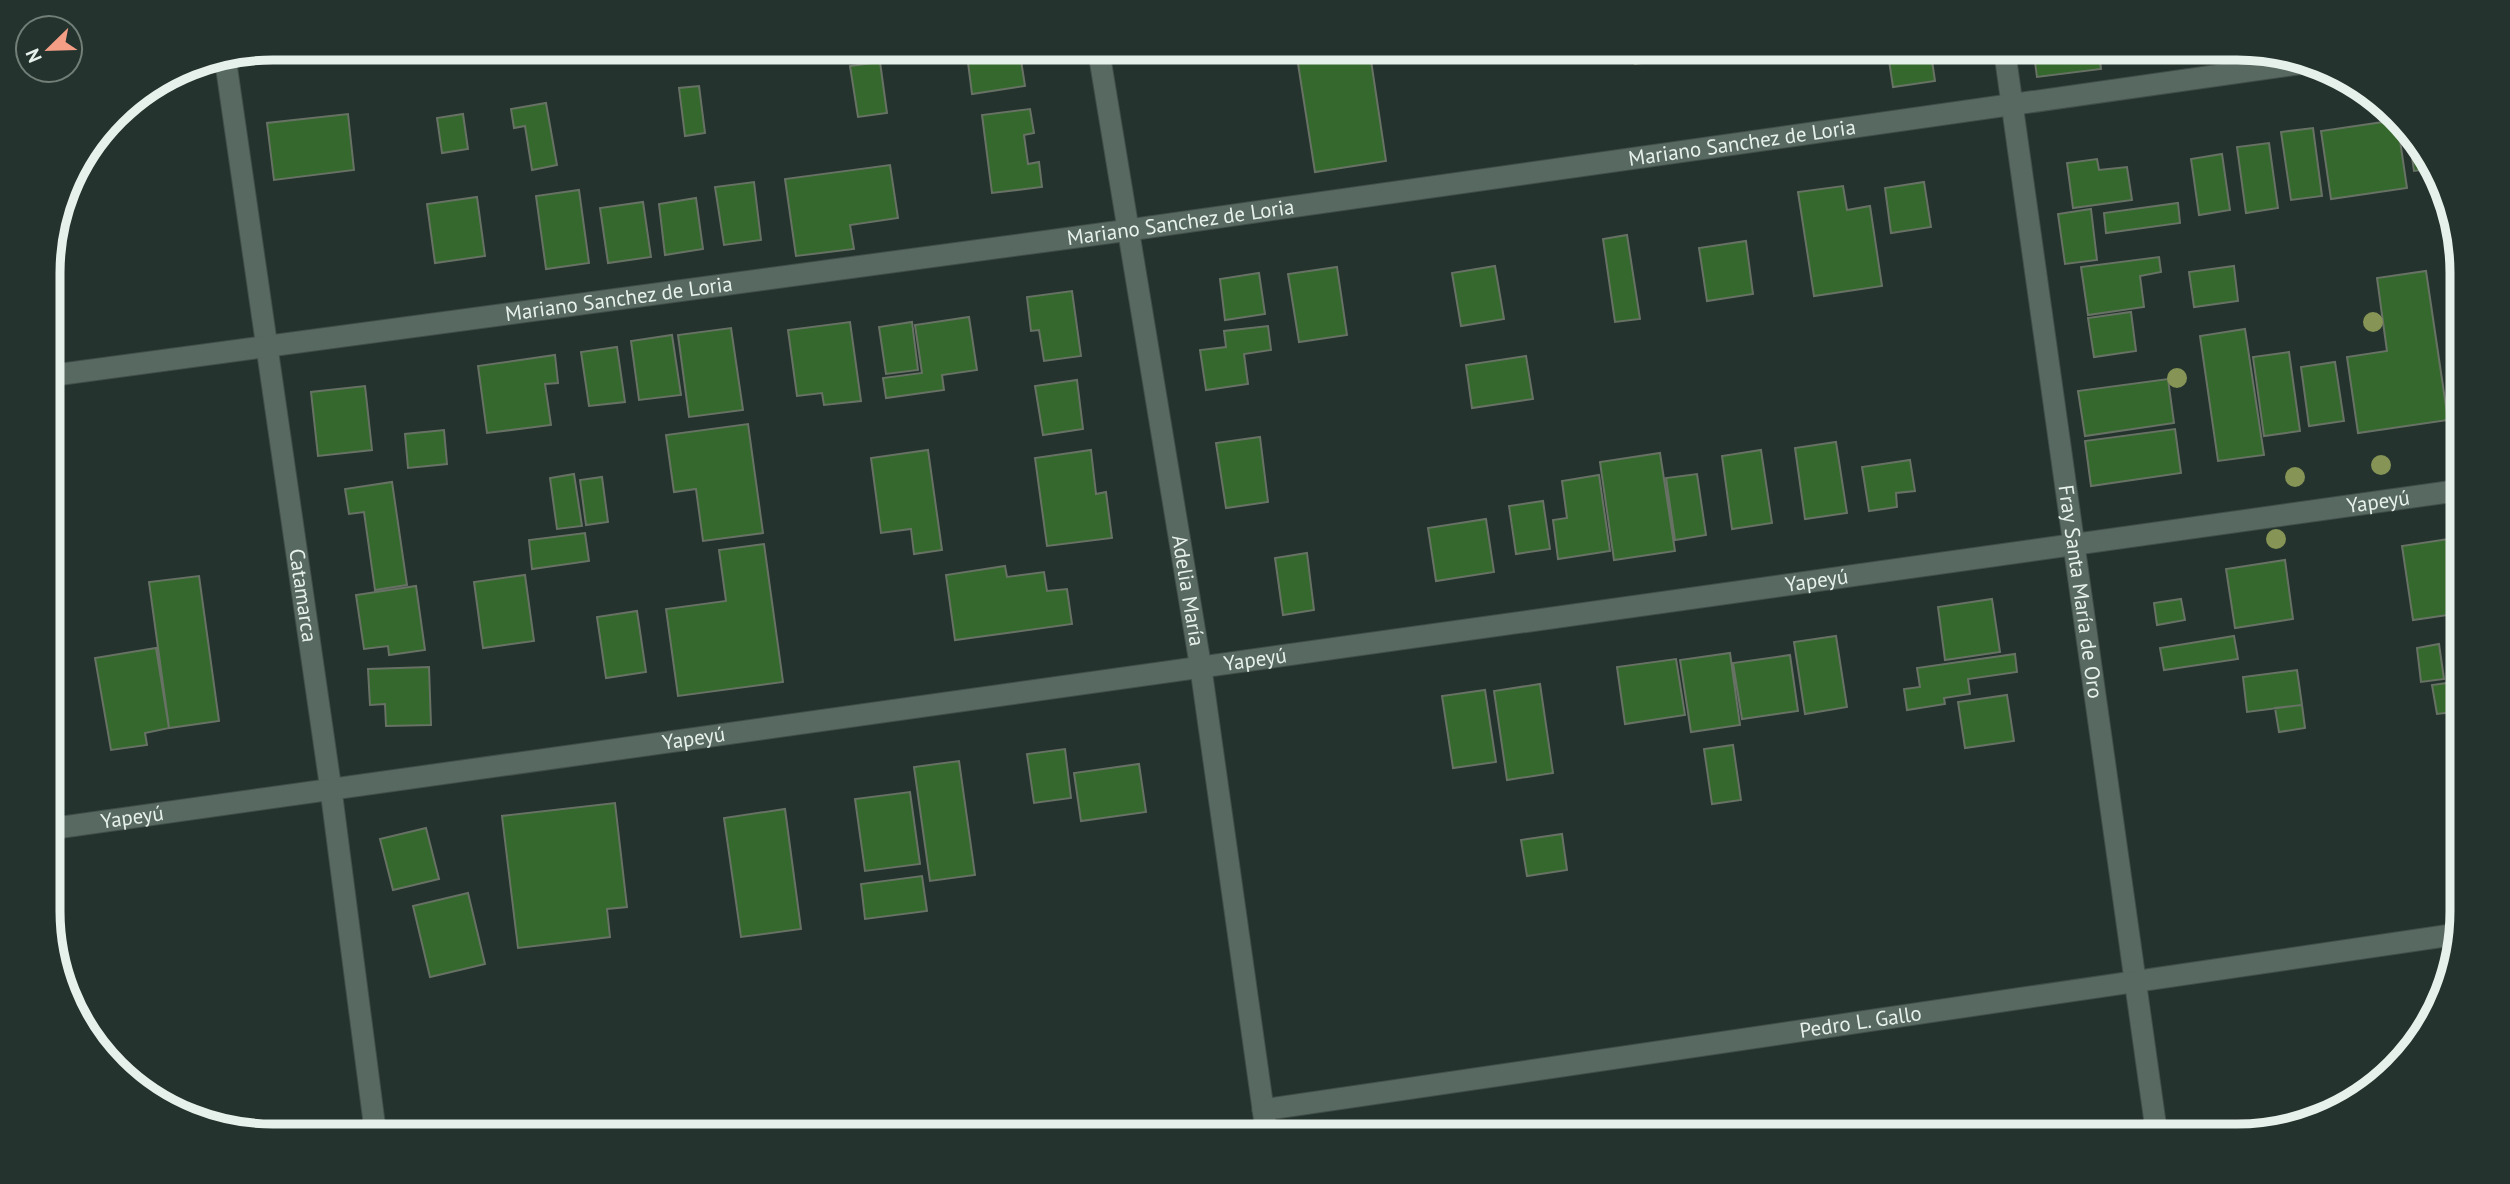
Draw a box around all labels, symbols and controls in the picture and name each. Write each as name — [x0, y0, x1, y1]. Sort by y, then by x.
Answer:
north arrow — [14, 14, 84, 84]
text: N — [20, 45, 47, 66]
street label: Mariano Sanchez de Loria — [1627, 113, 1857, 172]
street label: Mariano Sanchez de Loria — [1065, 193, 1296, 251]
street label: Mariano Sanchez de Loria — [503, 270, 734, 327]
street label: Fray Santa María de Oro — [2053, 483, 2109, 700]
street label: Yapeyú — [2345, 484, 2411, 519]
street label: Adelia María — [1166, 533, 1211, 648]
street label: Catamarca — [283, 547, 323, 644]
street label: Yapeyú — [1783, 562, 1850, 598]
street label: Yapeyú — [1222, 641, 1288, 677]
street label: Yapeyú — [660, 720, 727, 756]
street label: Yapeyú — [99, 799, 165, 835]
street label: Pedro L. Gallo — [1798, 999, 1923, 1044]

